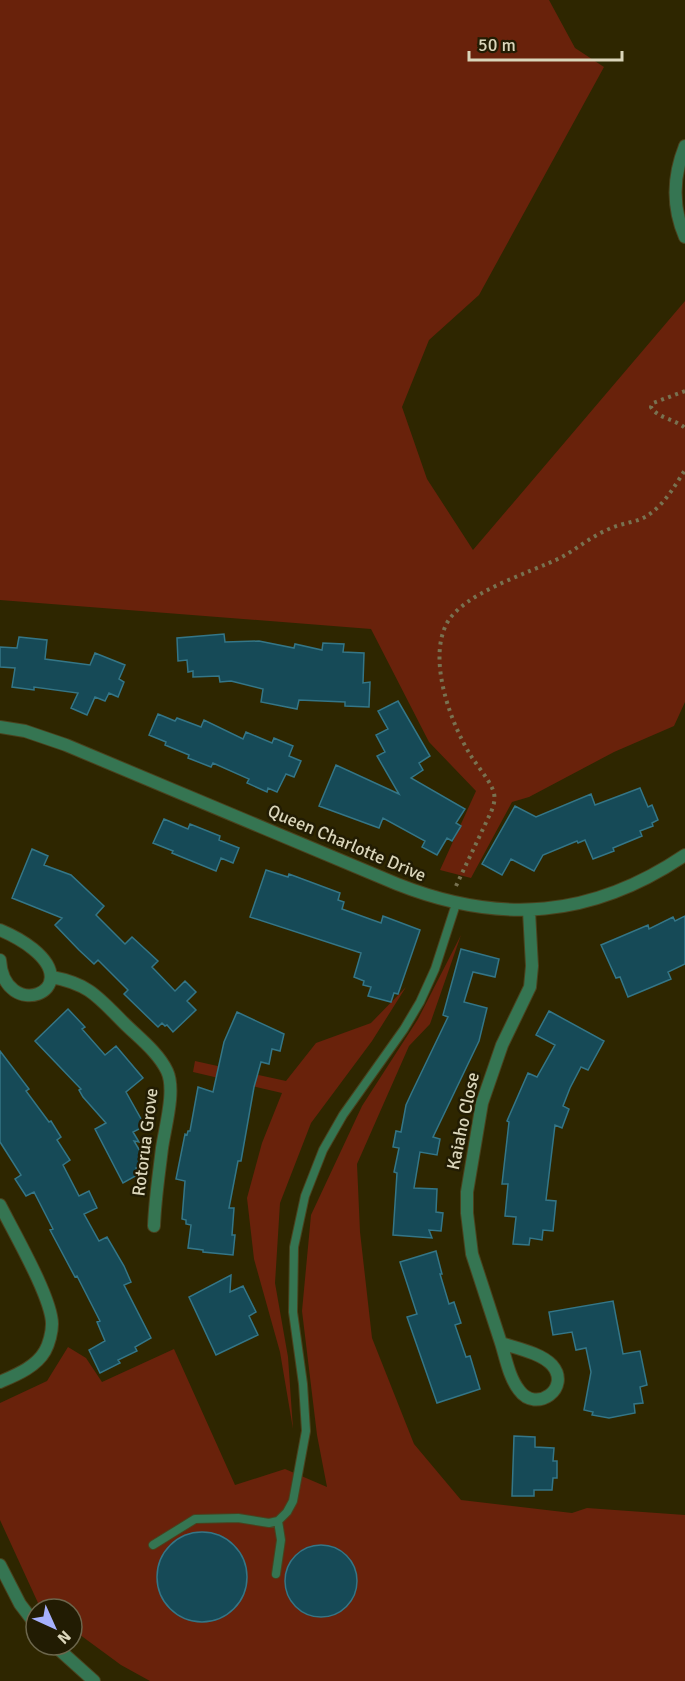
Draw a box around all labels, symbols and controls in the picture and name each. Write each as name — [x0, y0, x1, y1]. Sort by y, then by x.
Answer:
scale bar — [469, 24, 622, 62]
text: 50 m — [478, 34, 516, 56]
street label: Queen Charlotte Drive — [265, 800, 429, 886]
street label: Kaiaho Close — [442, 1070, 484, 1172]
street label: Rotorua Grove — [127, 1087, 163, 1197]
north arrow — [24, 1597, 84, 1657]
text: N — [53, 1626, 75, 1648]

